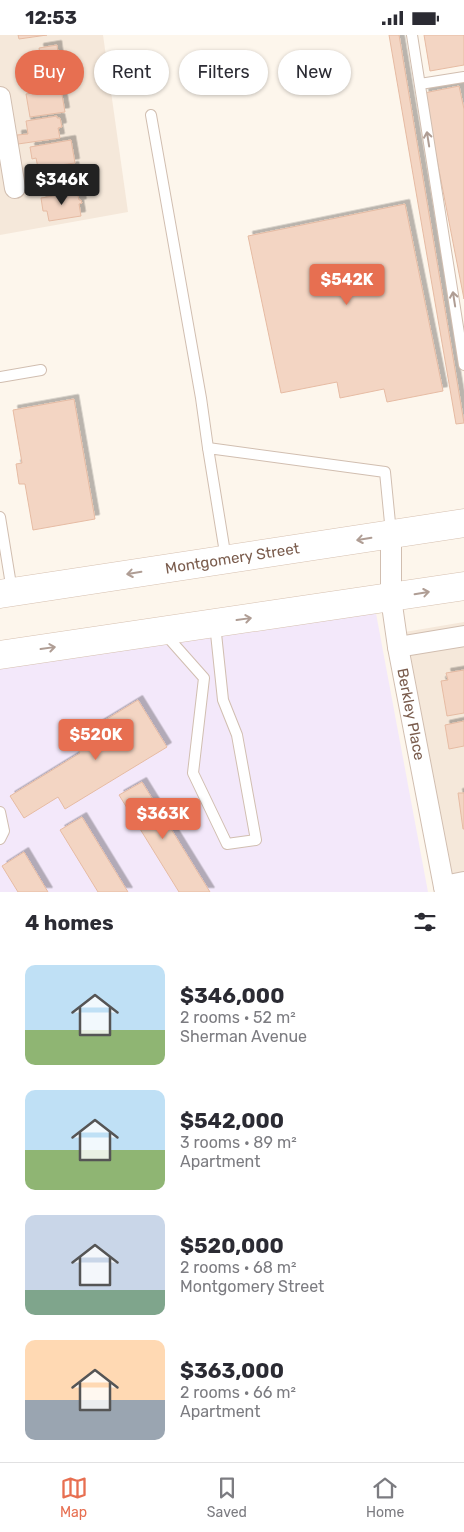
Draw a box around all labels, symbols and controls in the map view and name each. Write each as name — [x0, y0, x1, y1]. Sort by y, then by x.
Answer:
text: 12:53 — [25, 6, 77, 29]
chip: Buy — [15, 50, 84, 95]
chip: Rent — [94, 50, 169, 95]
chip: Filters — [179, 50, 268, 95]
chip: New — [278, 50, 351, 95]
one-way arrow — [423, 131, 433, 147]
pin: $346K — [27, 163, 97, 206]
text: $346K — [35, 170, 89, 189]
pin: $542K — [312, 263, 382, 306]
text: $542K — [321, 270, 373, 289]
one-way arrow — [448, 292, 458, 308]
one-way arrow — [356, 534, 372, 544]
street label: Montgomery Street — [164, 539, 301, 578]
one-way arrow — [126, 569, 142, 579]
one-way arrow — [413, 587, 429, 597]
one-way arrow — [235, 614, 251, 624]
one-way arrow — [40, 643, 56, 653]
street label: Berkley Place — [393, 667, 429, 762]
pin: $520K — [61, 719, 131, 761]
text: $520K — [70, 725, 122, 744]
pin: $363K — [128, 797, 198, 840]
text: $363K — [137, 804, 189, 823]
icon: filters — [411, 908, 439, 936]
text: 4 homes — [25, 910, 114, 935]
text: $346,000 — [180, 983, 284, 1008]
icon: home — [65, 985, 125, 1045]
text: 2 rooms · 52 m² — [180, 1008, 296, 1027]
text: Sherman Avenue — [180, 1027, 307, 1046]
text: $542,000 — [180, 1108, 284, 1133]
icon: home — [65, 1110, 125, 1170]
text: 3 rooms · 89 m² — [180, 1133, 297, 1152]
text: Apartment — [180, 1152, 260, 1171]
text: $520,000 — [180, 1233, 284, 1258]
icon: home — [65, 1235, 125, 1295]
text: 2 rooms · 68 m² — [180, 1258, 297, 1277]
text: Montgomery Street — [180, 1277, 324, 1296]
text: $363,000 — [180, 1358, 284, 1383]
icon: home — [65, 1360, 125, 1420]
text: 2 rooms · 66 m² — [180, 1383, 296, 1402]
text: Apartment — [180, 1402, 260, 1421]
tab: Map — [60, 1474, 88, 1521]
tab: Saved — [207, 1474, 247, 1521]
tab: Home — [366, 1474, 404, 1521]

